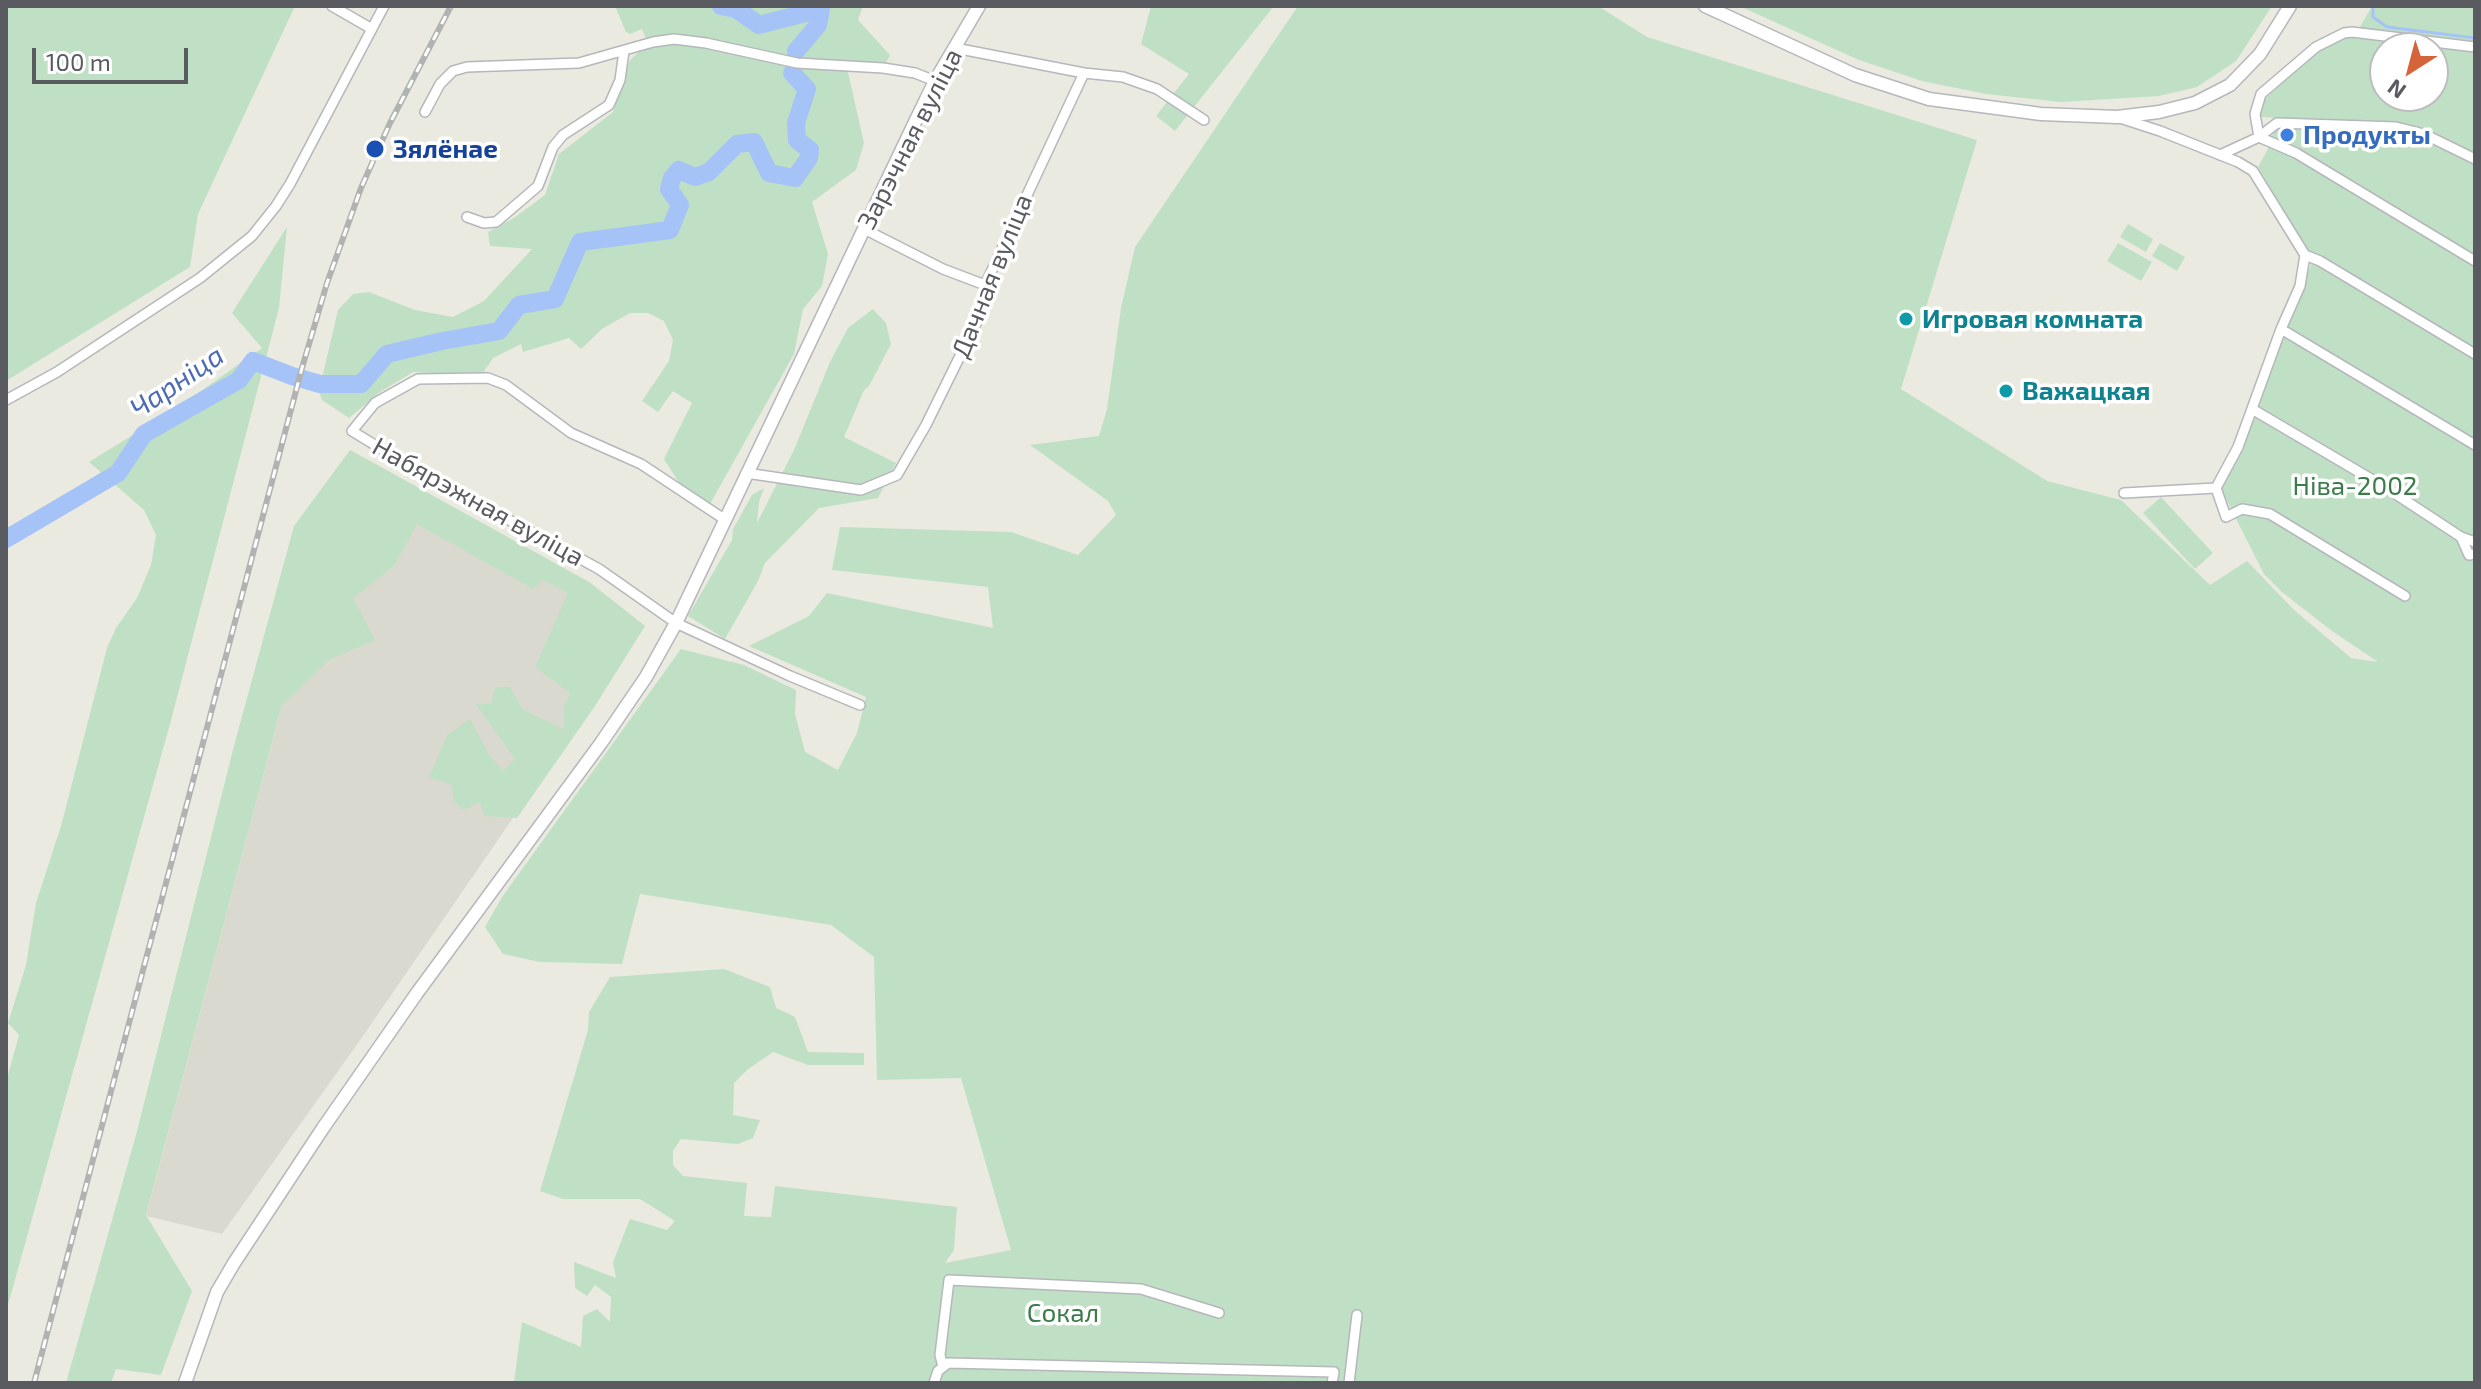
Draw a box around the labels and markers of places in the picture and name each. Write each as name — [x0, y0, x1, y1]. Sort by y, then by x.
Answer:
place label: Продукты — [2303, 119, 2431, 151]
marker: Продукты — [2278, 126, 2296, 144]
place label: Зялёнае — [393, 133, 498, 165]
marker: Зялёнае — [364, 138, 386, 160]
place label: Игровая комната — [1922, 303, 2143, 335]
marker: Игровая комната — [1897, 310, 1915, 328]
place label: Важацкая — [2022, 375, 2150, 407]
marker: Важацкая — [1997, 382, 2015, 400]

